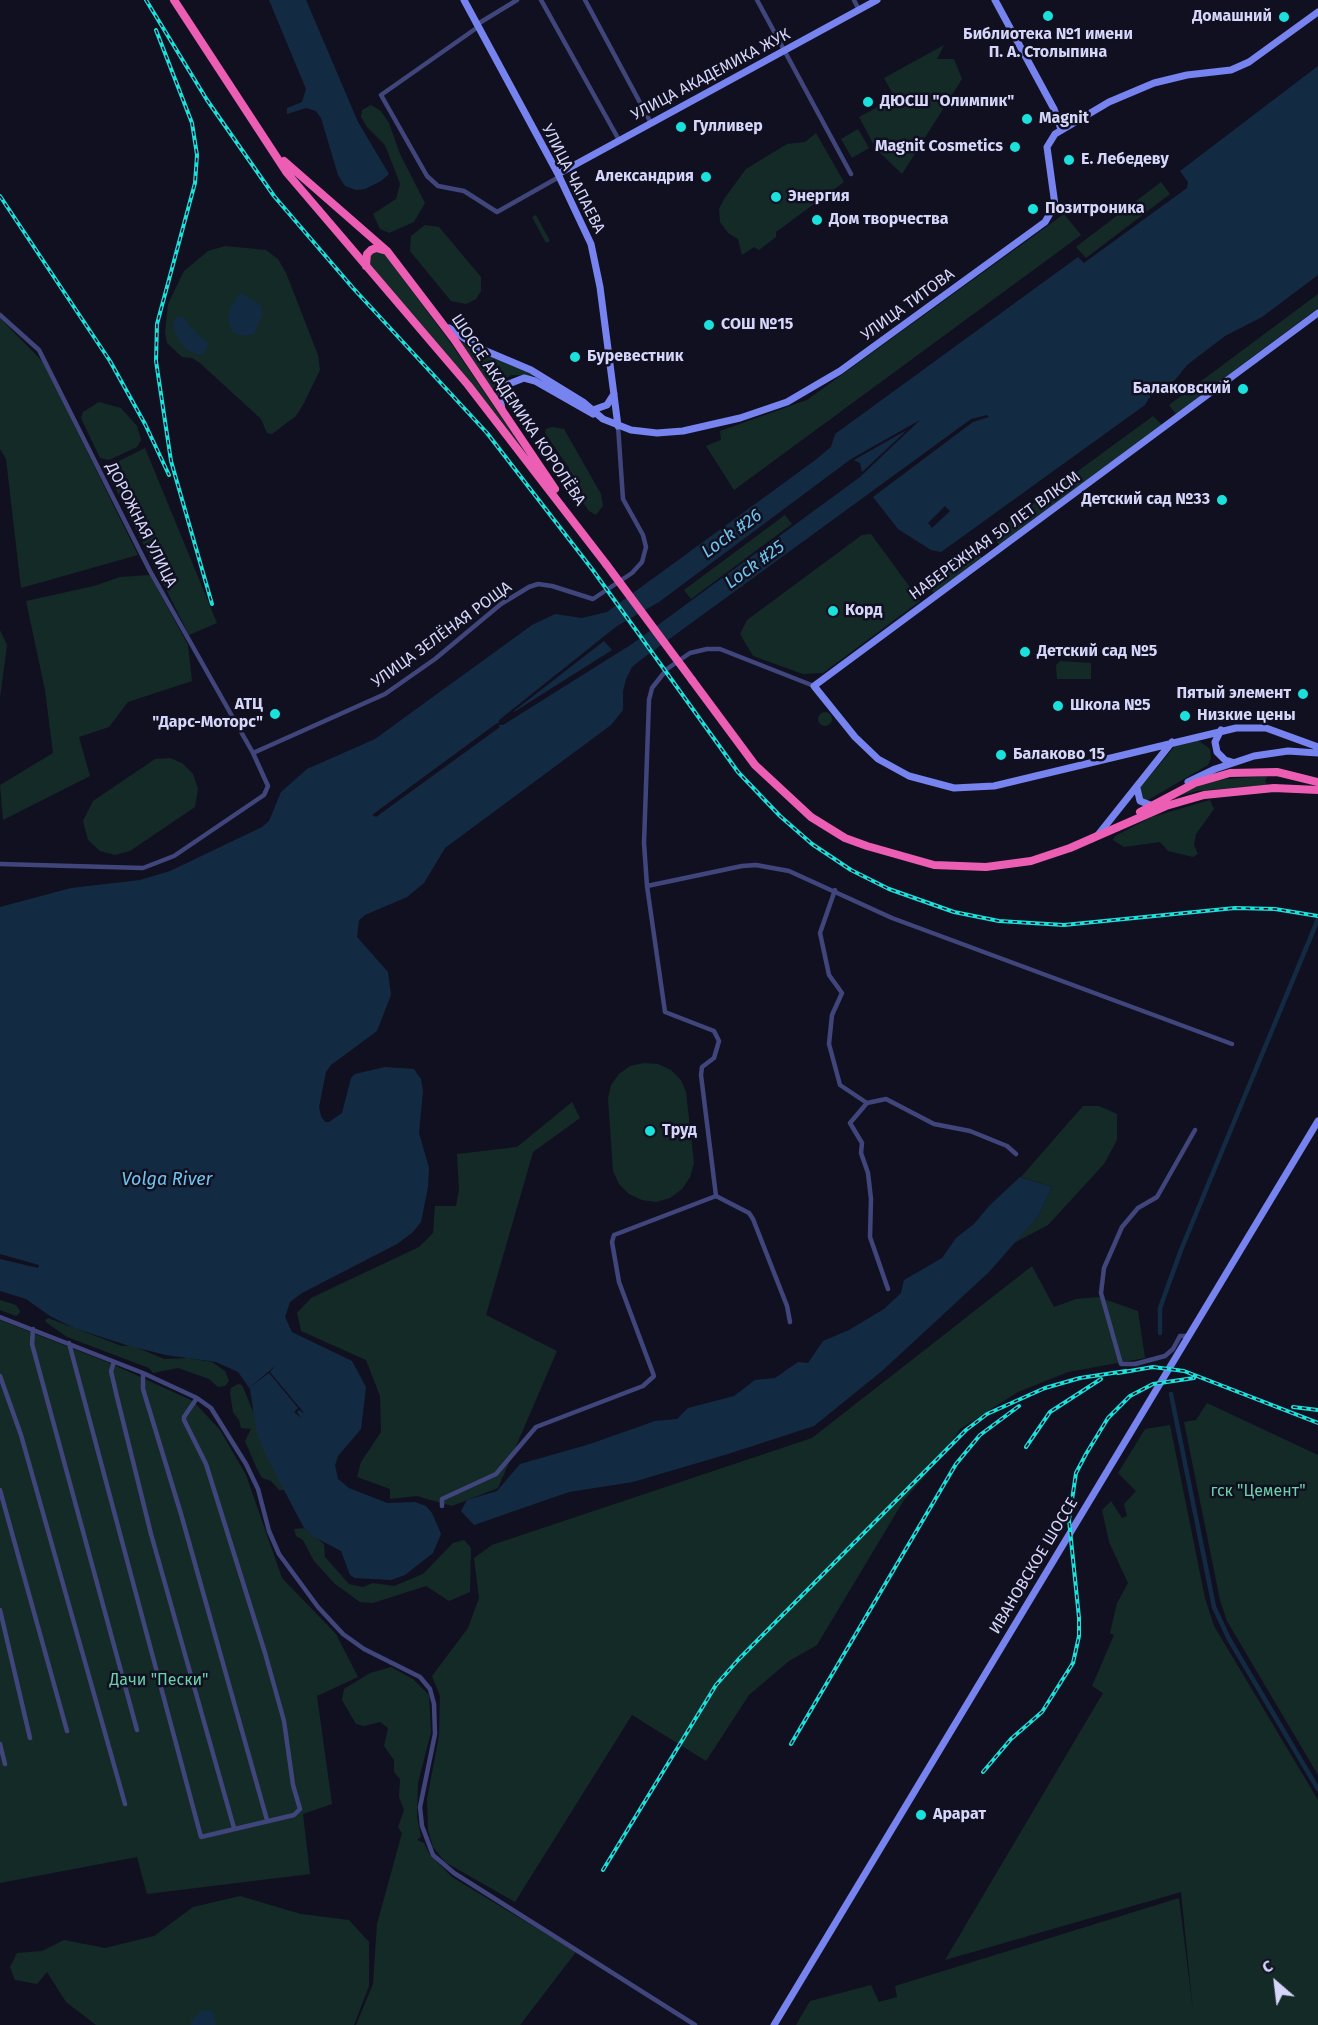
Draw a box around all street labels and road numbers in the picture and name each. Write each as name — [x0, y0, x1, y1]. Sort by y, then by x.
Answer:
street label: УЛИЦА АКАДЕМИКА ЖУК — [628, 25, 794, 125]
street label: УЛИЦА ЧАПАЕВА — [537, 121, 609, 237]
street label: УЛИЦА ТИТОВА — [858, 265, 958, 345]
street label: ШОССЕ АКАДЕМИКА КОРОЛЁВА — [447, 311, 589, 509]
street label: ДОРОЖНАЯ УЛИЦА — [101, 459, 181, 591]
street label: НАБЕРЕЖНАЯ 50 ЛЕТ ВЛКСМ — [906, 468, 1084, 604]
street label: УЛИЦА ЗЕЛЁНАЯ РОЩА — [368, 578, 516, 692]
street label: ИВАНОВСКОЕ ШОССЕ — [986, 1494, 1082, 1638]

